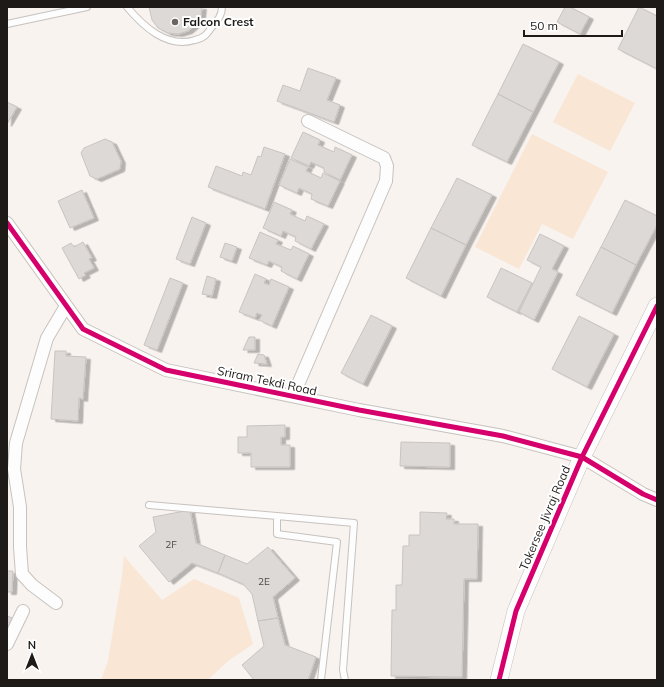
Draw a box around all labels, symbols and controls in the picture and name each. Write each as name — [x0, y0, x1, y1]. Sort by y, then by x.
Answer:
scale bar — [524, 12, 622, 38]
place label: Falcon Crest — [183, 14, 254, 29]
marker: Falcon Crest — [170, 17, 180, 27]
text: 50 m — [530, 18, 558, 33]
street label: Sriram Tekdi Road — [216, 363, 318, 398]
street label: Tokersee Jivraj Road — [516, 463, 573, 572]
house number: 2F — [165, 538, 177, 551]
house number: 2E — [258, 575, 270, 588]
north arrow — [12, 635, 52, 675]
text: N — [28, 638, 36, 652]

